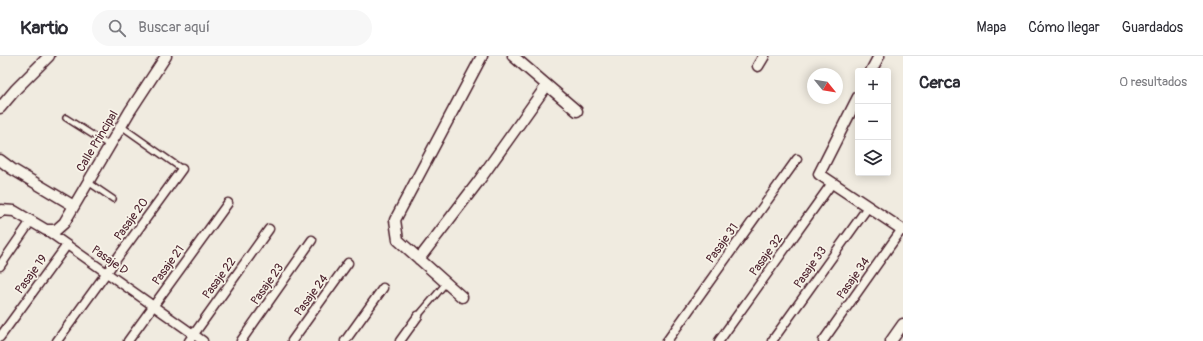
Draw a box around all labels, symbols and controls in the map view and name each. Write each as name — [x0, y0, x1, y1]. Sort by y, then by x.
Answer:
search box — [92, 10, 372, 46]
text: Kartio — [20, 16, 68, 40]
icon: search — [106, 17, 128, 39]
text: Buscar aquí — [138, 18, 210, 37]
text: Mapa — [977, 19, 1006, 36]
text: Cómo llegar — [1028, 19, 1100, 36]
text: Guardados — [1122, 19, 1183, 36]
north arrow — [807, 68, 843, 104]
map controls — [855, 68, 891, 176]
button: + — [855, 68, 891, 104]
text: Cerca — [919, 72, 960, 93]
text: 0 resultados — [1119, 74, 1187, 90]
button: − — [855, 104, 891, 140]
street label: Calle Principal — [73, 108, 122, 175]
button: layers — [855, 140, 891, 176]
street label: Pasaje 20 — [111, 195, 152, 243]
street label: Pasaje 31 — [703, 221, 742, 266]
street label: Pasaje 32 — [746, 231, 787, 279]
street label: Pasaje D — [88, 242, 131, 279]
street label: Pasaje 21 — [149, 243, 188, 288]
street label: Pasaje 33 — [791, 243, 830, 291]
street label: Pasaje 19 — [12, 252, 51, 297]
street label: Pasaje 22 — [199, 254, 240, 302]
street label: Pasaje 34 — [834, 254, 873, 302]
street label: Pasaje 23 — [248, 260, 287, 308]
street label: Pasaje 24 — [291, 272, 331, 319]

